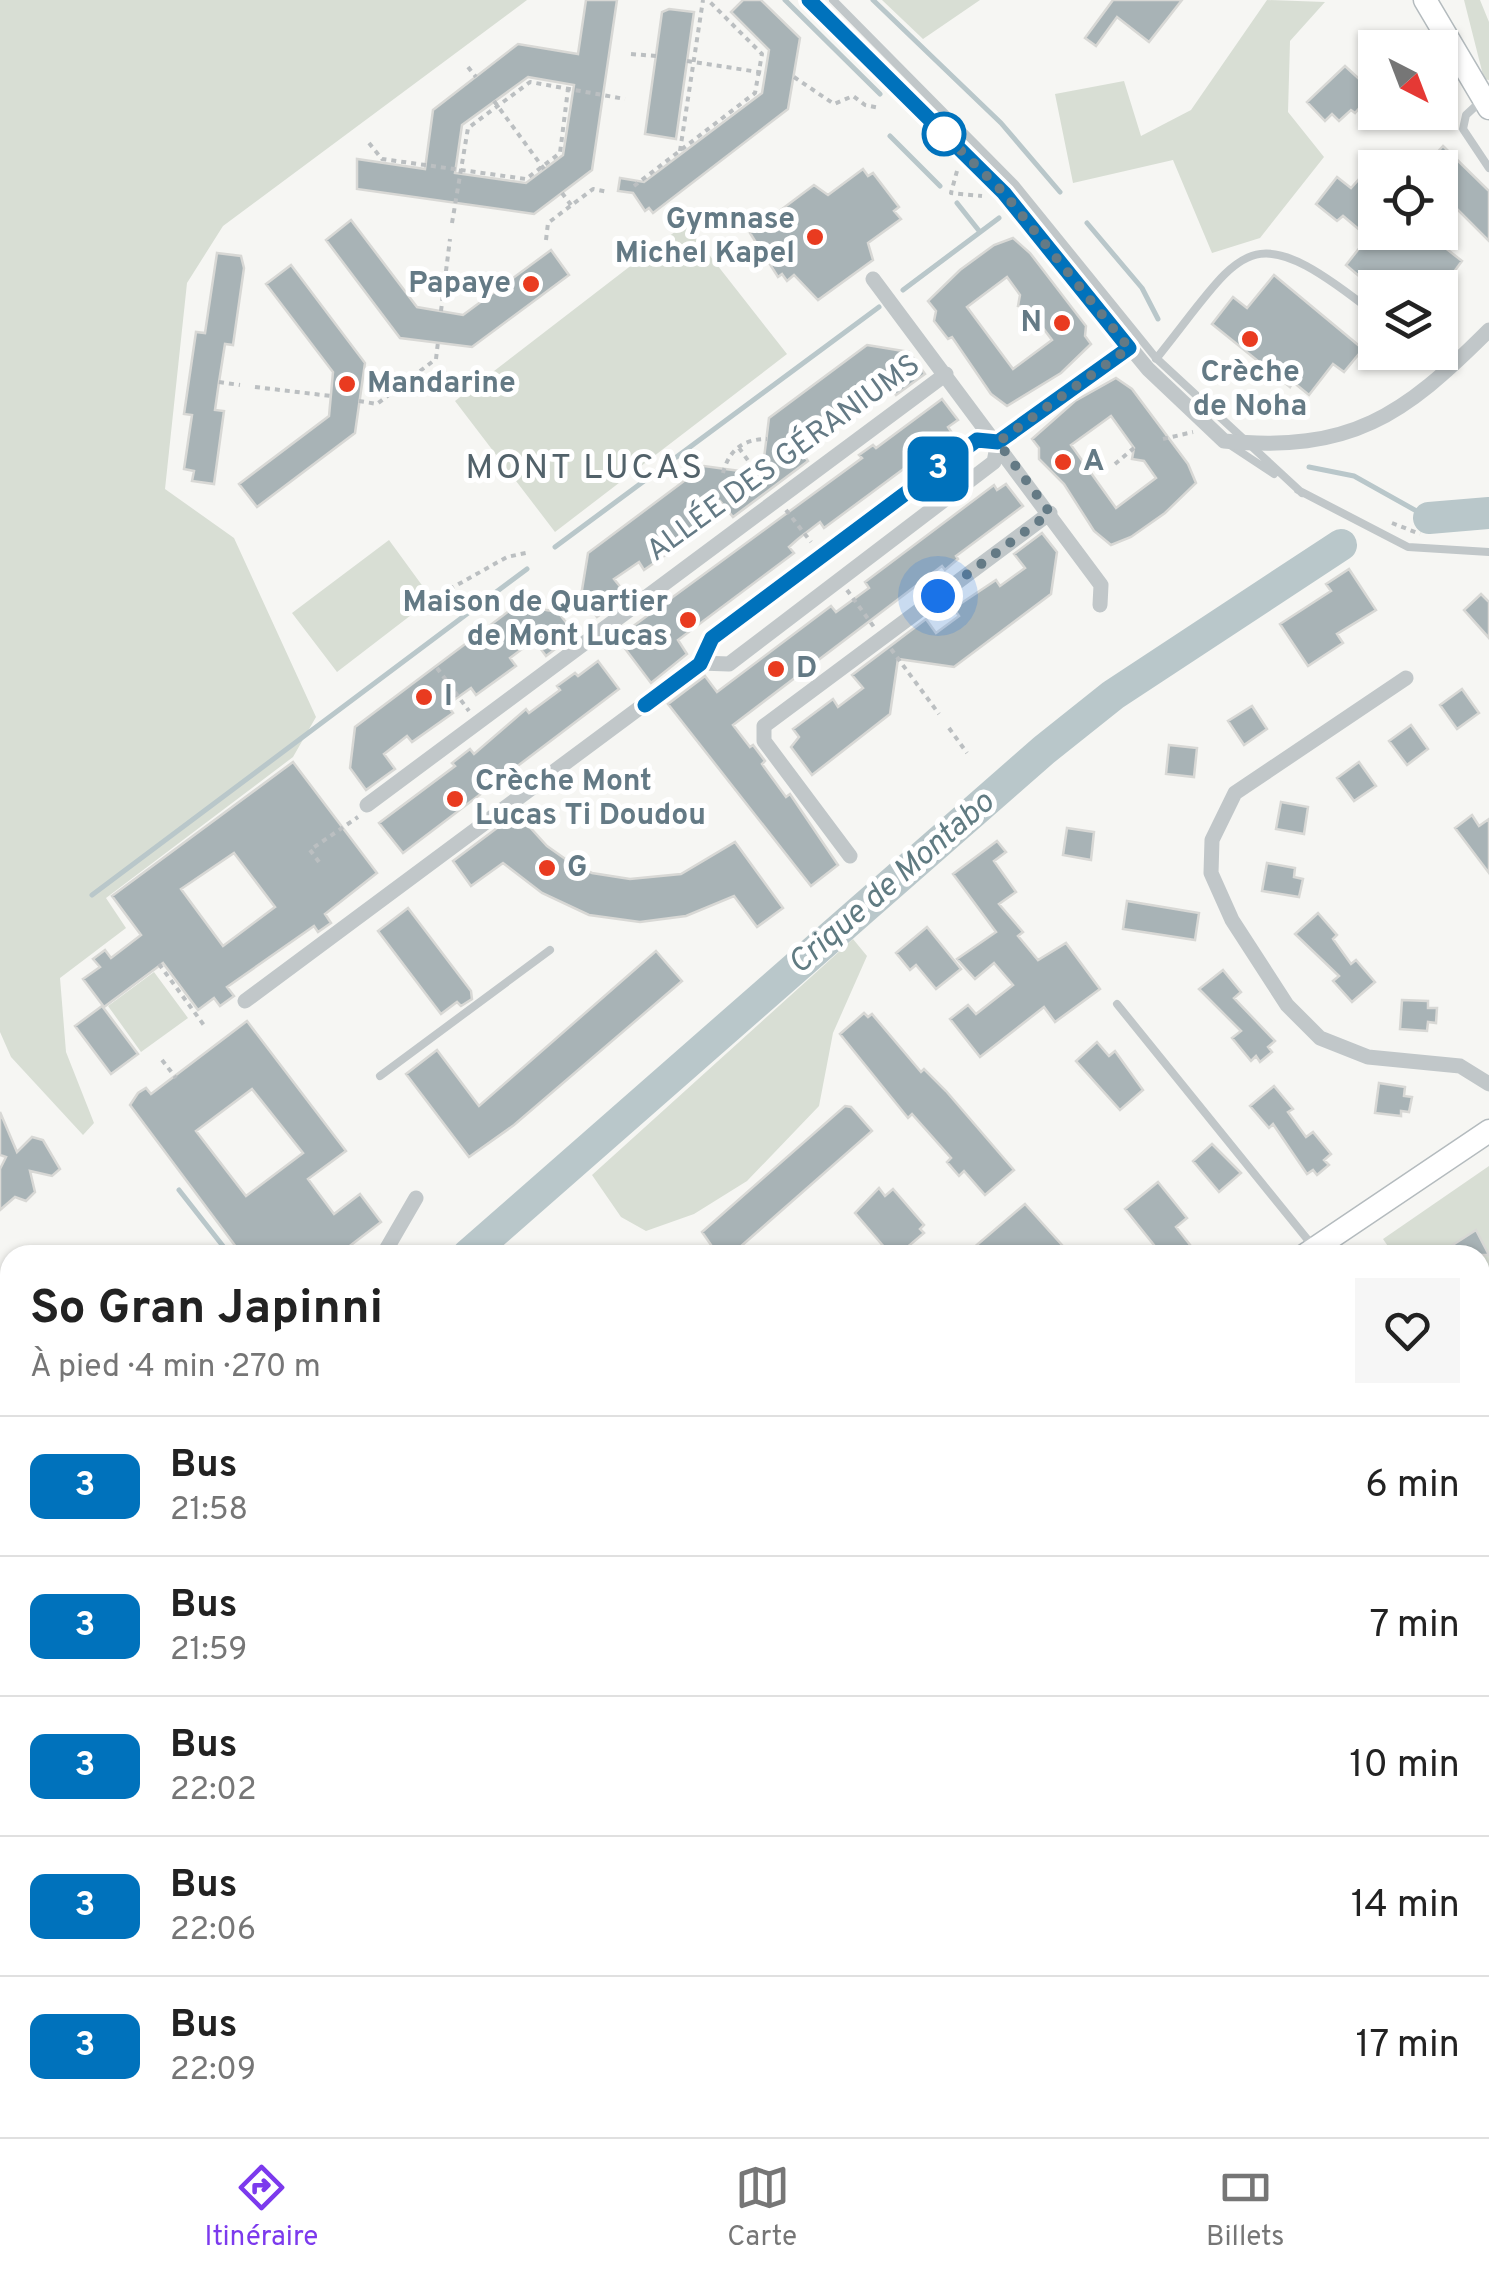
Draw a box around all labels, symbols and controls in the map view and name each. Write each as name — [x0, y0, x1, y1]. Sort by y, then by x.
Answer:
north arrow — [1358, 30, 1458, 130]
map controls — [1358, 30, 1458, 370]
unlabelled marker — [923, 113, 965, 155]
button: locate — [1358, 150, 1458, 250]
place label: Gymnase Michel Kapel — [615, 202, 795, 273]
marker: Gymnase Michel Kapel — [804, 226, 826, 248]
place label: Papaye — [408, 266, 511, 303]
button: layers — [1358, 270, 1458, 370]
marker: Papaye — [520, 273, 542, 295]
place label: N — [1020, 305, 1042, 342]
marker: N — [1051, 312, 1073, 334]
marker: Crèche de Noha — [1239, 328, 1261, 350]
street label: ALLÉE DES GÉRANIUMS — [639, 346, 928, 571]
place label: Crèche de Noha — [1193, 355, 1307, 426]
place label: Mandarine — [367, 366, 516, 403]
marker: Mandarine — [336, 373, 358, 395]
line badge: 3 — [906, 436, 970, 502]
place label: A — [1083, 444, 1105, 481]
district label: MONT LUCAS — [465, 447, 705, 491]
text: 3 — [928, 447, 948, 491]
marker: A — [1052, 451, 1074, 473]
your location — [913, 571, 963, 621]
place label: Maison de Quartier de Mont Lucas — [403, 585, 668, 656]
marker: Maison de Quartier de Mont Lucas — [677, 609, 699, 631]
place label: D — [796, 651, 817, 688]
marker: D — [765, 658, 787, 680]
place label: I — [444, 679, 453, 716]
marker: I — [413, 686, 435, 708]
place label: Crèche Mont Lucas Ti Doudou — [475, 764, 706, 835]
water label: Crique de Montabo — [781, 783, 1004, 984]
marker: Crèche Mont Lucas Ti Doudou — [444, 788, 466, 810]
place label: G — [567, 850, 587, 887]
marker: G — [536, 857, 558, 879]
button: heart — [1355, 1278, 1460, 1383]
text: So Gran Japinni — [30, 1280, 383, 1340]
text: À pied · 4 min · 270 m — [30, 1348, 321, 1388]
text: Bus — [170, 1442, 237, 1491]
text: 6 min — [1365, 1462, 1460, 1511]
text: 3 — [75, 1464, 95, 1508]
text: 21:58 — [170, 1491, 248, 1531]
text: Bus — [170, 1582, 237, 1631]
text: 7 min — [1370, 1602, 1460, 1651]
text: 3 — [75, 1604, 95, 1648]
text: 21:59 — [170, 1631, 247, 1671]
text: Bus — [170, 1722, 237, 1771]
text: 10 min — [1349, 1742, 1460, 1791]
text: 3 — [75, 1744, 95, 1788]
text: 22:02 — [170, 1771, 257, 1811]
text: Bus — [170, 1862, 237, 1911]
text: 14 min — [1351, 1882, 1460, 1931]
text: 3 — [75, 1884, 95, 1928]
text: 22:06 — [170, 1911, 256, 1951]
text: Bus — [170, 2002, 237, 2051]
text: 17 min — [1355, 2022, 1460, 2071]
text: 3 — [75, 2024, 95, 2068]
text: 22:09 — [170, 2051, 256, 2091]
tab: Itinéraire — [204, 2160, 318, 2256]
tab: Carte — [727, 2160, 797, 2256]
tab: Billets — [1206, 2160, 1285, 2256]

